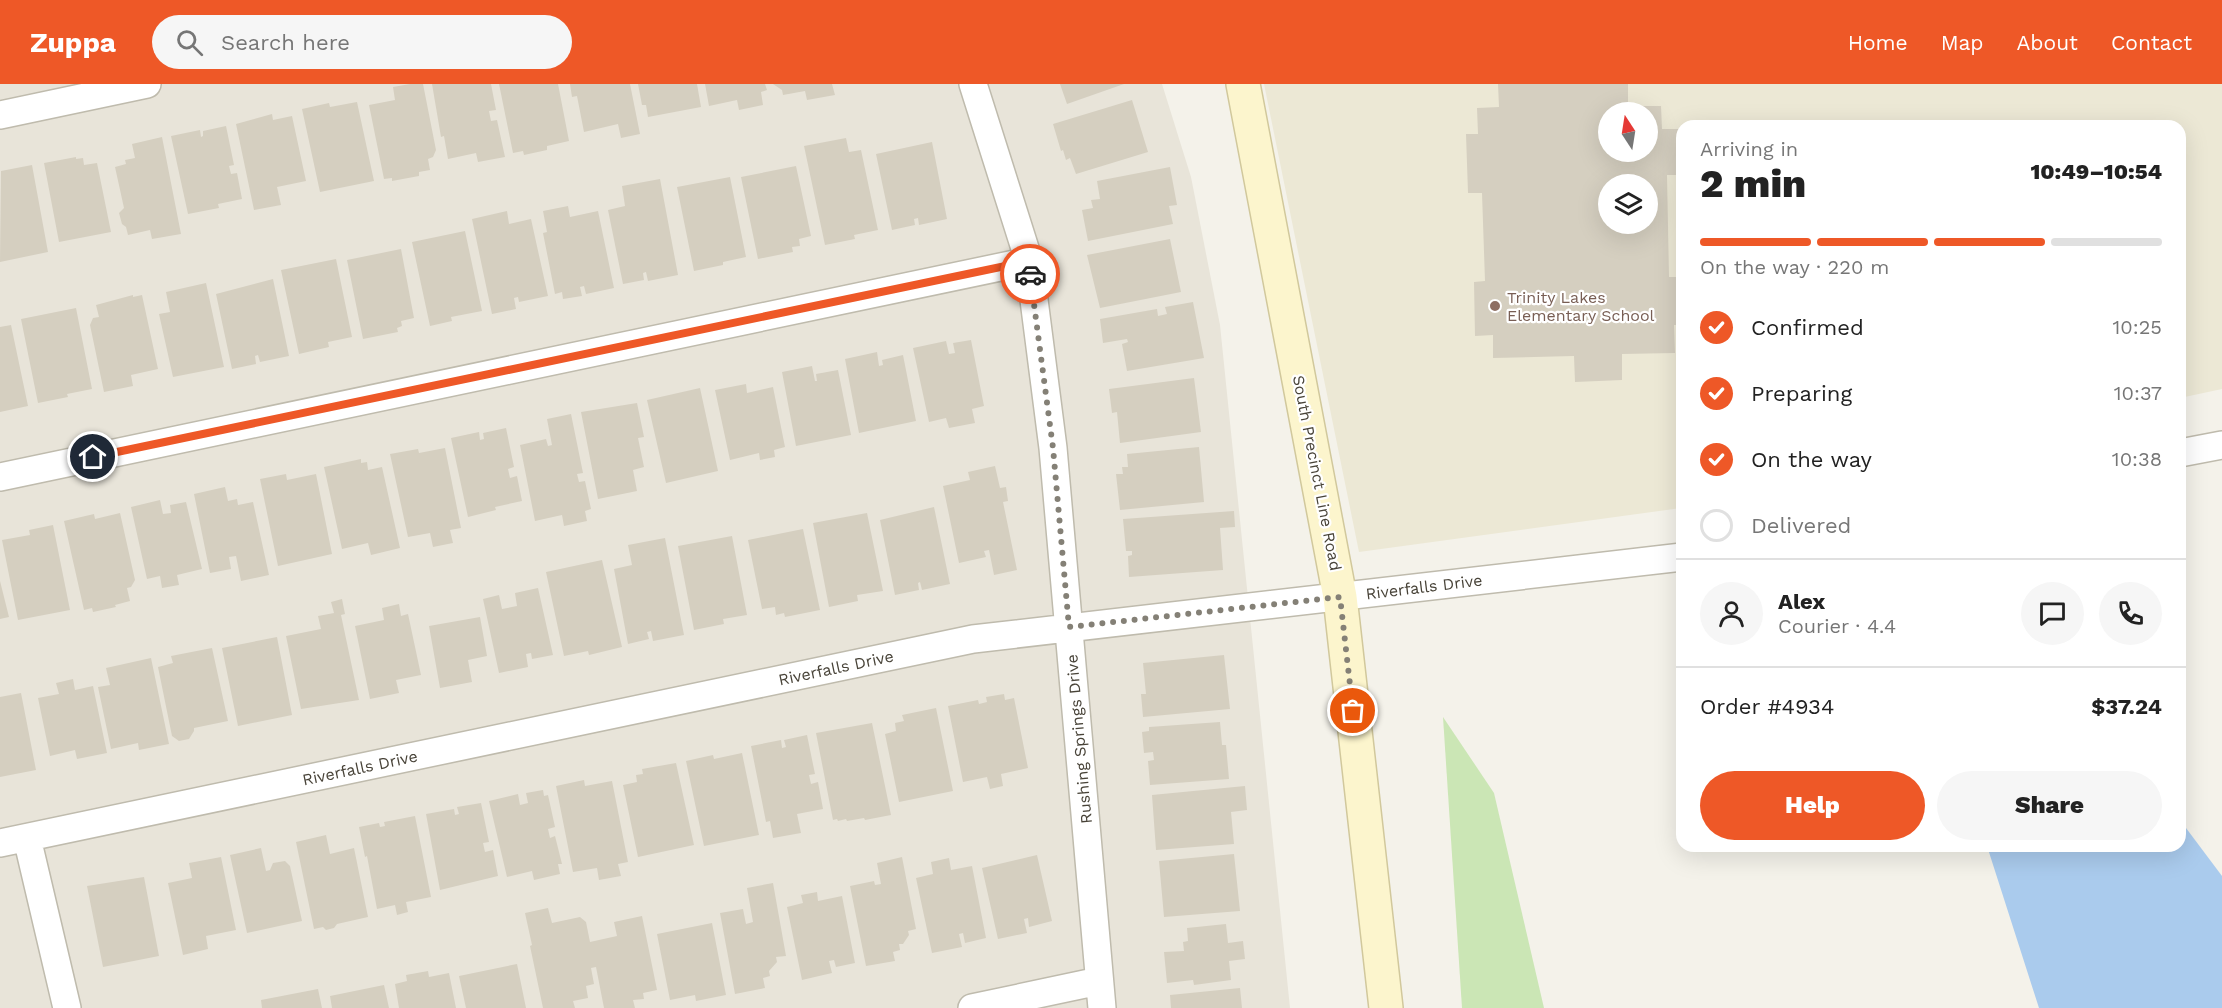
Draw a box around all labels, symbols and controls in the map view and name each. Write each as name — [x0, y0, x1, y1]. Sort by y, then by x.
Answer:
search box — [152, 15, 572, 69]
text: Zuppa — [30, 26, 116, 59]
icon: search — [173, 26, 206, 59]
text: Search here — [221, 30, 350, 55]
text: Home — [1848, 30, 1908, 55]
text: Map — [1941, 30, 1984, 55]
text: About — [2017, 30, 2078, 55]
text: Contact — [2111, 30, 2192, 55]
north arrow — [1598, 102, 1658, 162]
map controls — [1598, 102, 1658, 234]
text: Arriving in — [1700, 137, 1798, 161]
text: 10:49–10:54 — [2030, 159, 2162, 184]
text: 2 min — [1700, 161, 1806, 206]
button: layers — [1598, 174, 1658, 234]
courier — [1000, 244, 1060, 304]
text: On the way · 220 m — [1700, 255, 1889, 279]
icon: car — [1014, 258, 1047, 291]
place label: Trinity Lakes Elementary School — [1507, 288, 1655, 325]
marker: Trinity Lakes Elementary School — [1488, 299, 1502, 313]
icon: check — [1700, 311, 1733, 344]
text: Confirmed — [1751, 315, 1864, 340]
text: 10:25 — [2113, 315, 2162, 339]
street label: South Precinct Line Road — [1289, 374, 1345, 572]
icon: check — [1700, 377, 1733, 410]
text: Preparing — [1751, 381, 1852, 406]
text: 10:37 — [2114, 381, 2162, 405]
pin — [67, 431, 118, 482]
icon: home — [76, 440, 109, 473]
icon: check — [1700, 443, 1733, 476]
text: On the way — [1751, 447, 1872, 472]
text: 10:38 — [2112, 447, 2162, 471]
text: Delivered — [1751, 513, 1851, 538]
street label: Riverfalls Drive — [1365, 570, 1483, 604]
button: person — [1700, 582, 1763, 645]
button: chat — [2021, 582, 2084, 645]
button: phone — [2099, 582, 2162, 645]
text: Alex — [1778, 589, 1825, 614]
text: Courier · 4.4 — [1778, 614, 1896, 638]
street label: Riverfalls Drive — [777, 647, 895, 689]
street label: Rushing Springs Drive — [1062, 654, 1096, 824]
pin — [1327, 685, 1378, 736]
icon: bag — [1336, 694, 1369, 727]
text: Order #4934 — [1700, 694, 1834, 719]
text: $37.24 — [2091, 694, 2162, 719]
street label: Riverfalls Drive — [301, 747, 419, 789]
button: Help — [1700, 771, 1925, 840]
button: Share — [1937, 771, 2162, 840]

